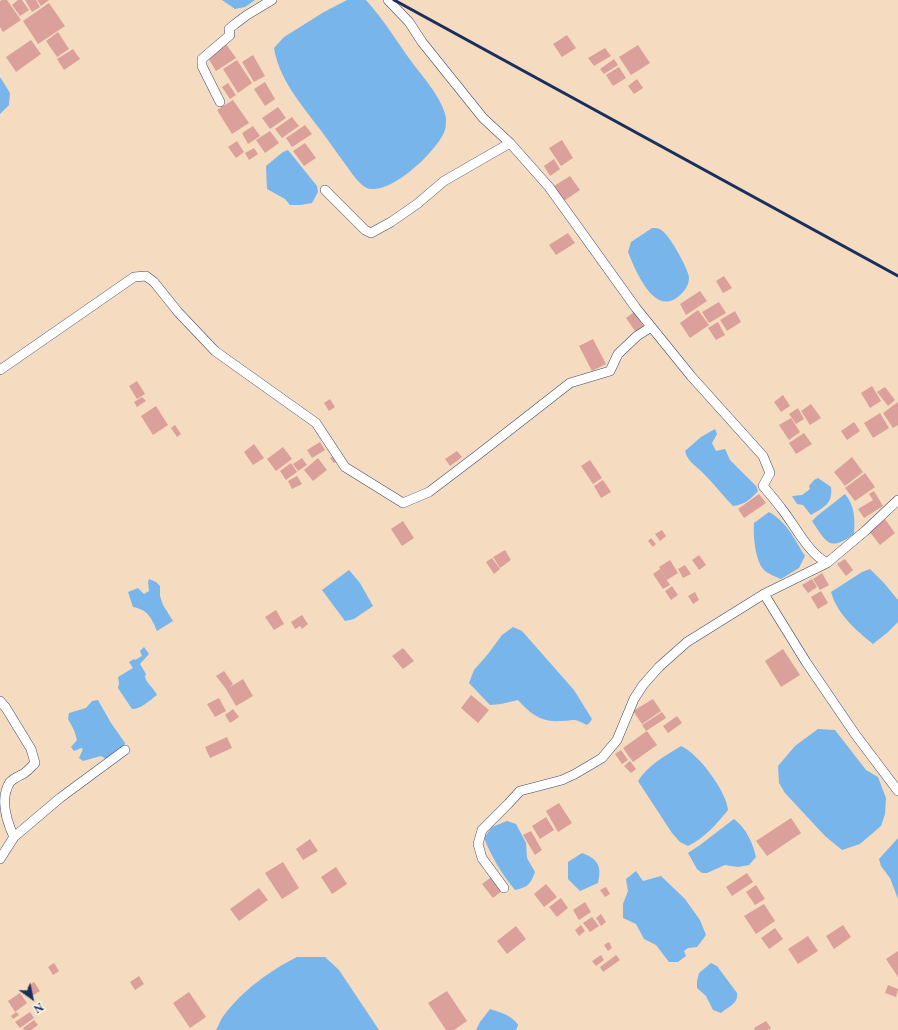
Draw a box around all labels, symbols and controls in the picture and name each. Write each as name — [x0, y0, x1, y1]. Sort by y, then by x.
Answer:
north arrow — [12, 978, 52, 1018]
text: N — [31, 1000, 46, 1016]

